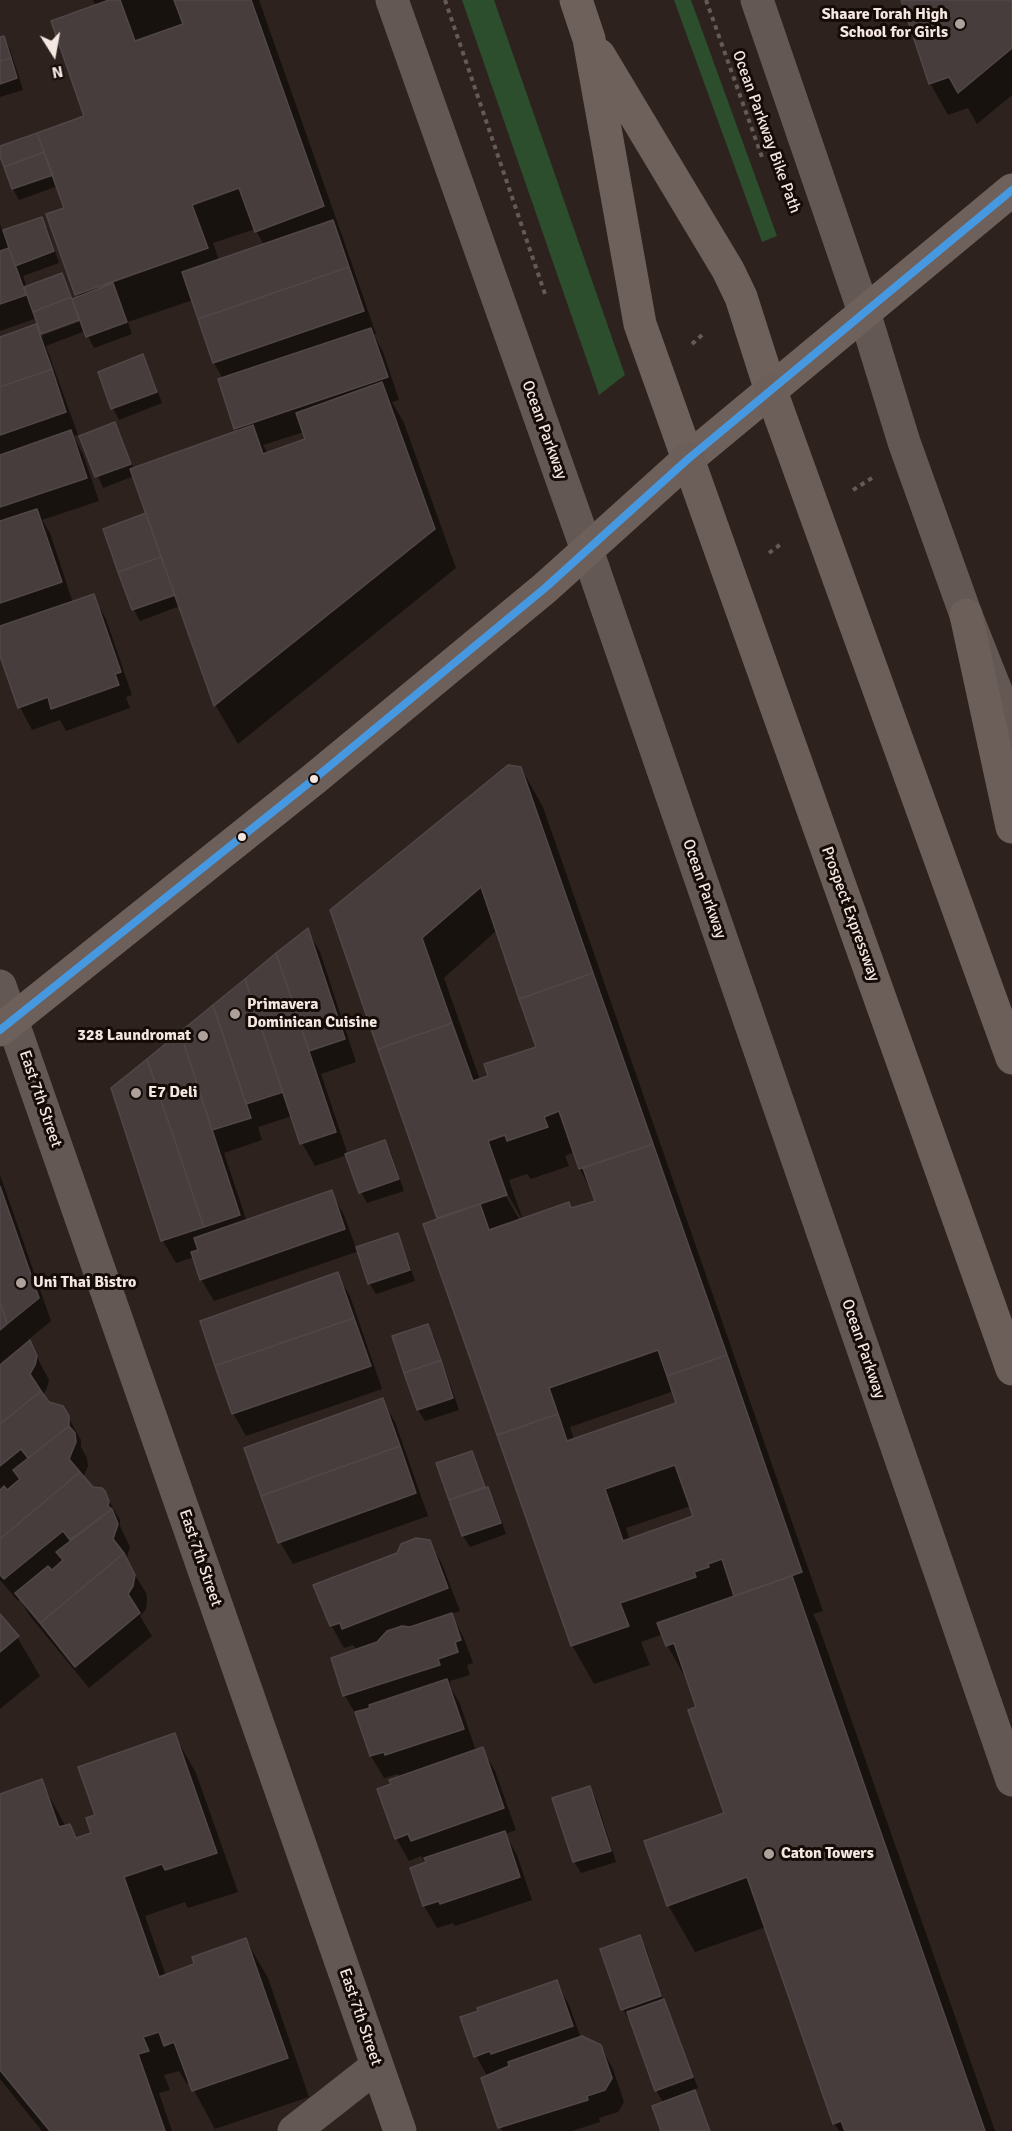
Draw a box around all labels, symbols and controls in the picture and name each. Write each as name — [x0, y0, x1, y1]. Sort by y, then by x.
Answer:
place label: Shaare Torah High School for Girls — [822, 5, 948, 43]
marker: Shaare Torah High School for Girls — [953, 17, 967, 31]
north arrow — [24, 24, 84, 84]
street label: Ocean Parkway Bike Path — [728, 48, 804, 216]
text: N — [50, 61, 65, 83]
street label: Ocean Parkway — [517, 378, 571, 482]
unlabelled marker — [308, 773, 320, 785]
unlabelled marker — [236, 831, 248, 843]
street label: Ocean Parkway — [678, 837, 730, 941]
street label: Prospect Expressway — [817, 844, 883, 984]
place label: Primavera Dominican Cuisine — [247, 995, 377, 1033]
marker: Primavera Dominican Cuisine — [228, 1007, 242, 1021]
place label: 328 Laundromat — [77, 1026, 191, 1046]
marker: 328 Laundromat — [196, 1029, 210, 1043]
street label: East 7th Street — [14, 1048, 66, 1150]
place label: E7 Deli — [148, 1083, 198, 1103]
marker: E7 Deli — [129, 1086, 143, 1100]
place label: Uni Thai Bistro — [33, 1273, 136, 1293]
marker: Uni Thai Bistro — [14, 1276, 28, 1290]
street label: Ocean Parkway — [837, 1297, 889, 1401]
street label: East 7th Street — [174, 1507, 226, 1609]
place label: Caton Towers — [781, 1844, 874, 1864]
marker: Caton Towers — [762, 1847, 776, 1861]
street label: East 7th Street — [334, 1966, 386, 2068]

